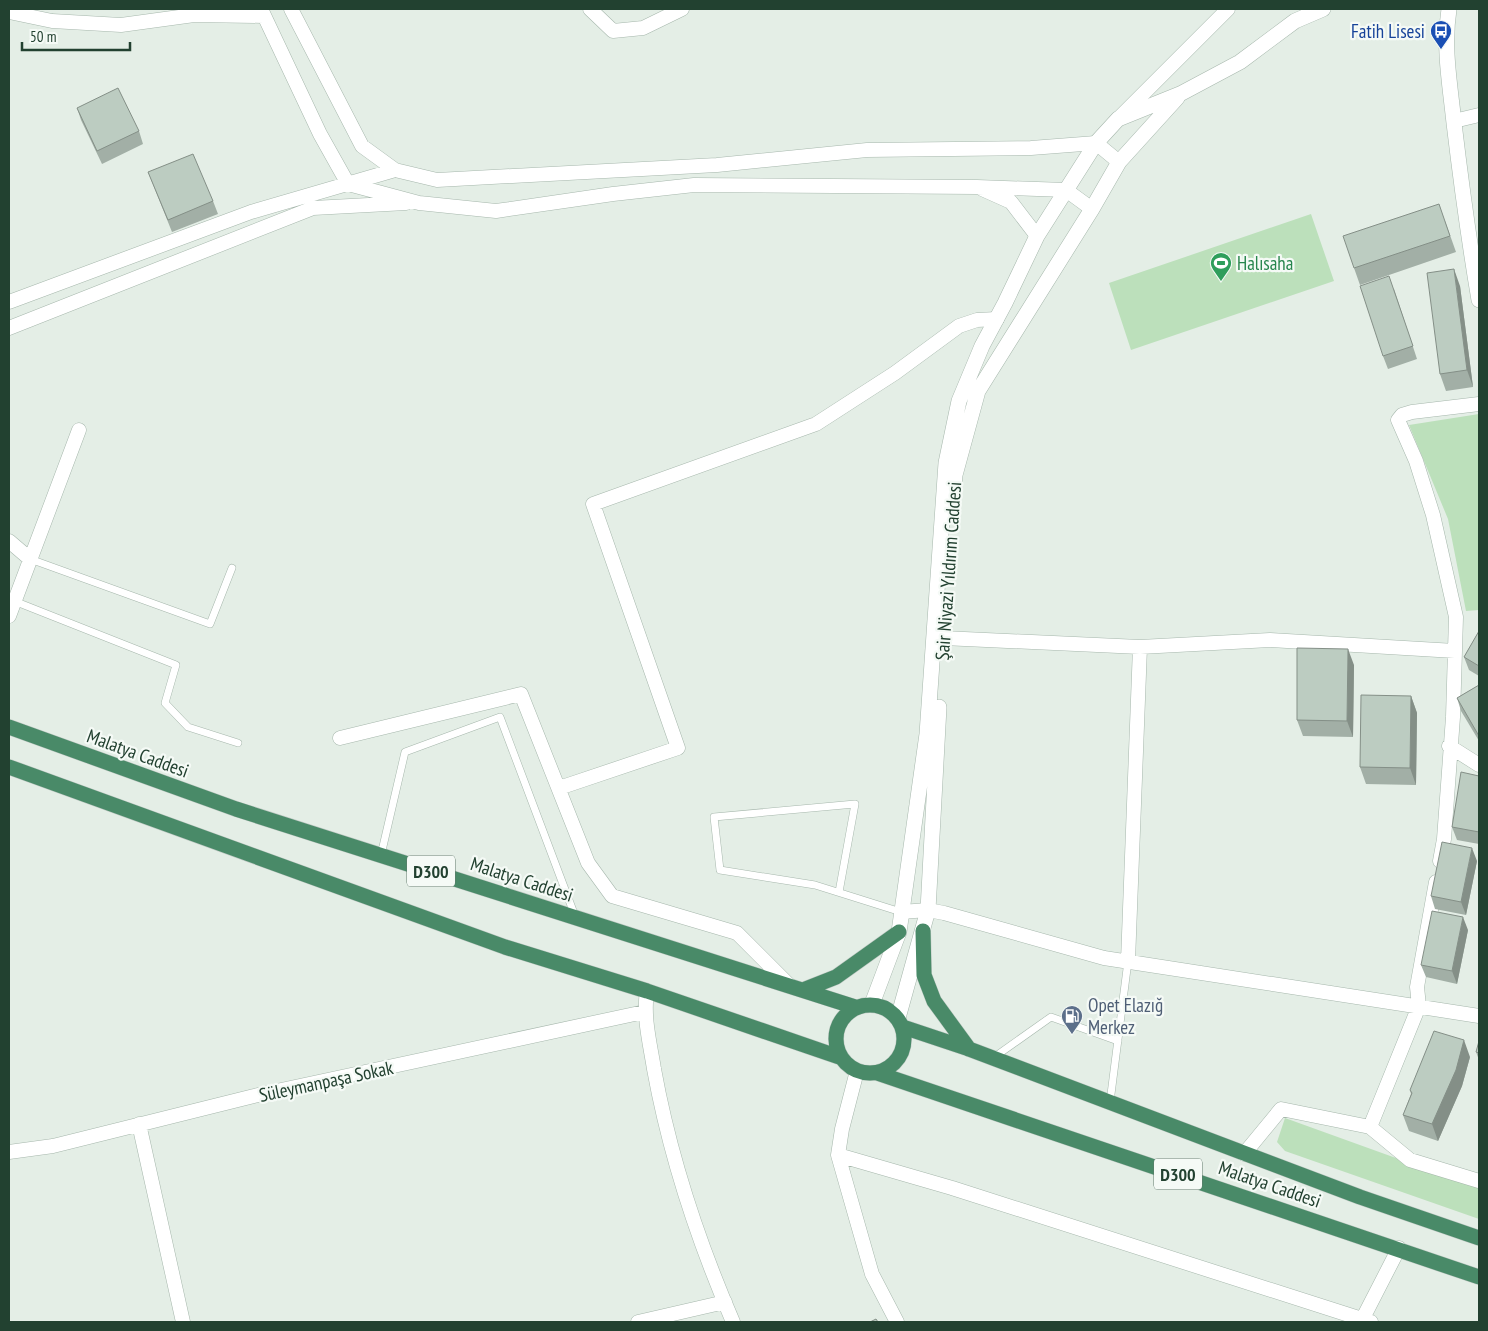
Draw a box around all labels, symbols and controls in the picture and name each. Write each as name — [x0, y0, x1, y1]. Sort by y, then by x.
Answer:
place label: Fatih Lisesi — [1351, 19, 1425, 43]
bus stop icon: Fatih Lisesi — [1429, 19, 1453, 50]
scale bar — [22, 20, 130, 52]
text: 50 m — [30, 27, 56, 46]
sports icon: Halısaha — [1209, 251, 1233, 282]
place label: Halısaha — [1237, 251, 1293, 275]
street label: Şair Niyazi Yıldırım Caddesi — [930, 481, 966, 661]
street label: Malatya Caddesi — [84, 724, 192, 782]
street label: Malatya Caddesi — [468, 851, 576, 907]
road number: D300 — [407, 856, 455, 886]
place label: Opet Elazığ Merkez — [1088, 993, 1163, 1039]
fuel station icon: Opet Elazığ Merkez — [1060, 1004, 1084, 1035]
street label: Süleymanpaşa Sokak — [257, 1055, 396, 1107]
street label: Malatya Caddesi — [1216, 1155, 1324, 1213]
road number: D300 — [1154, 1158, 1202, 1190]

